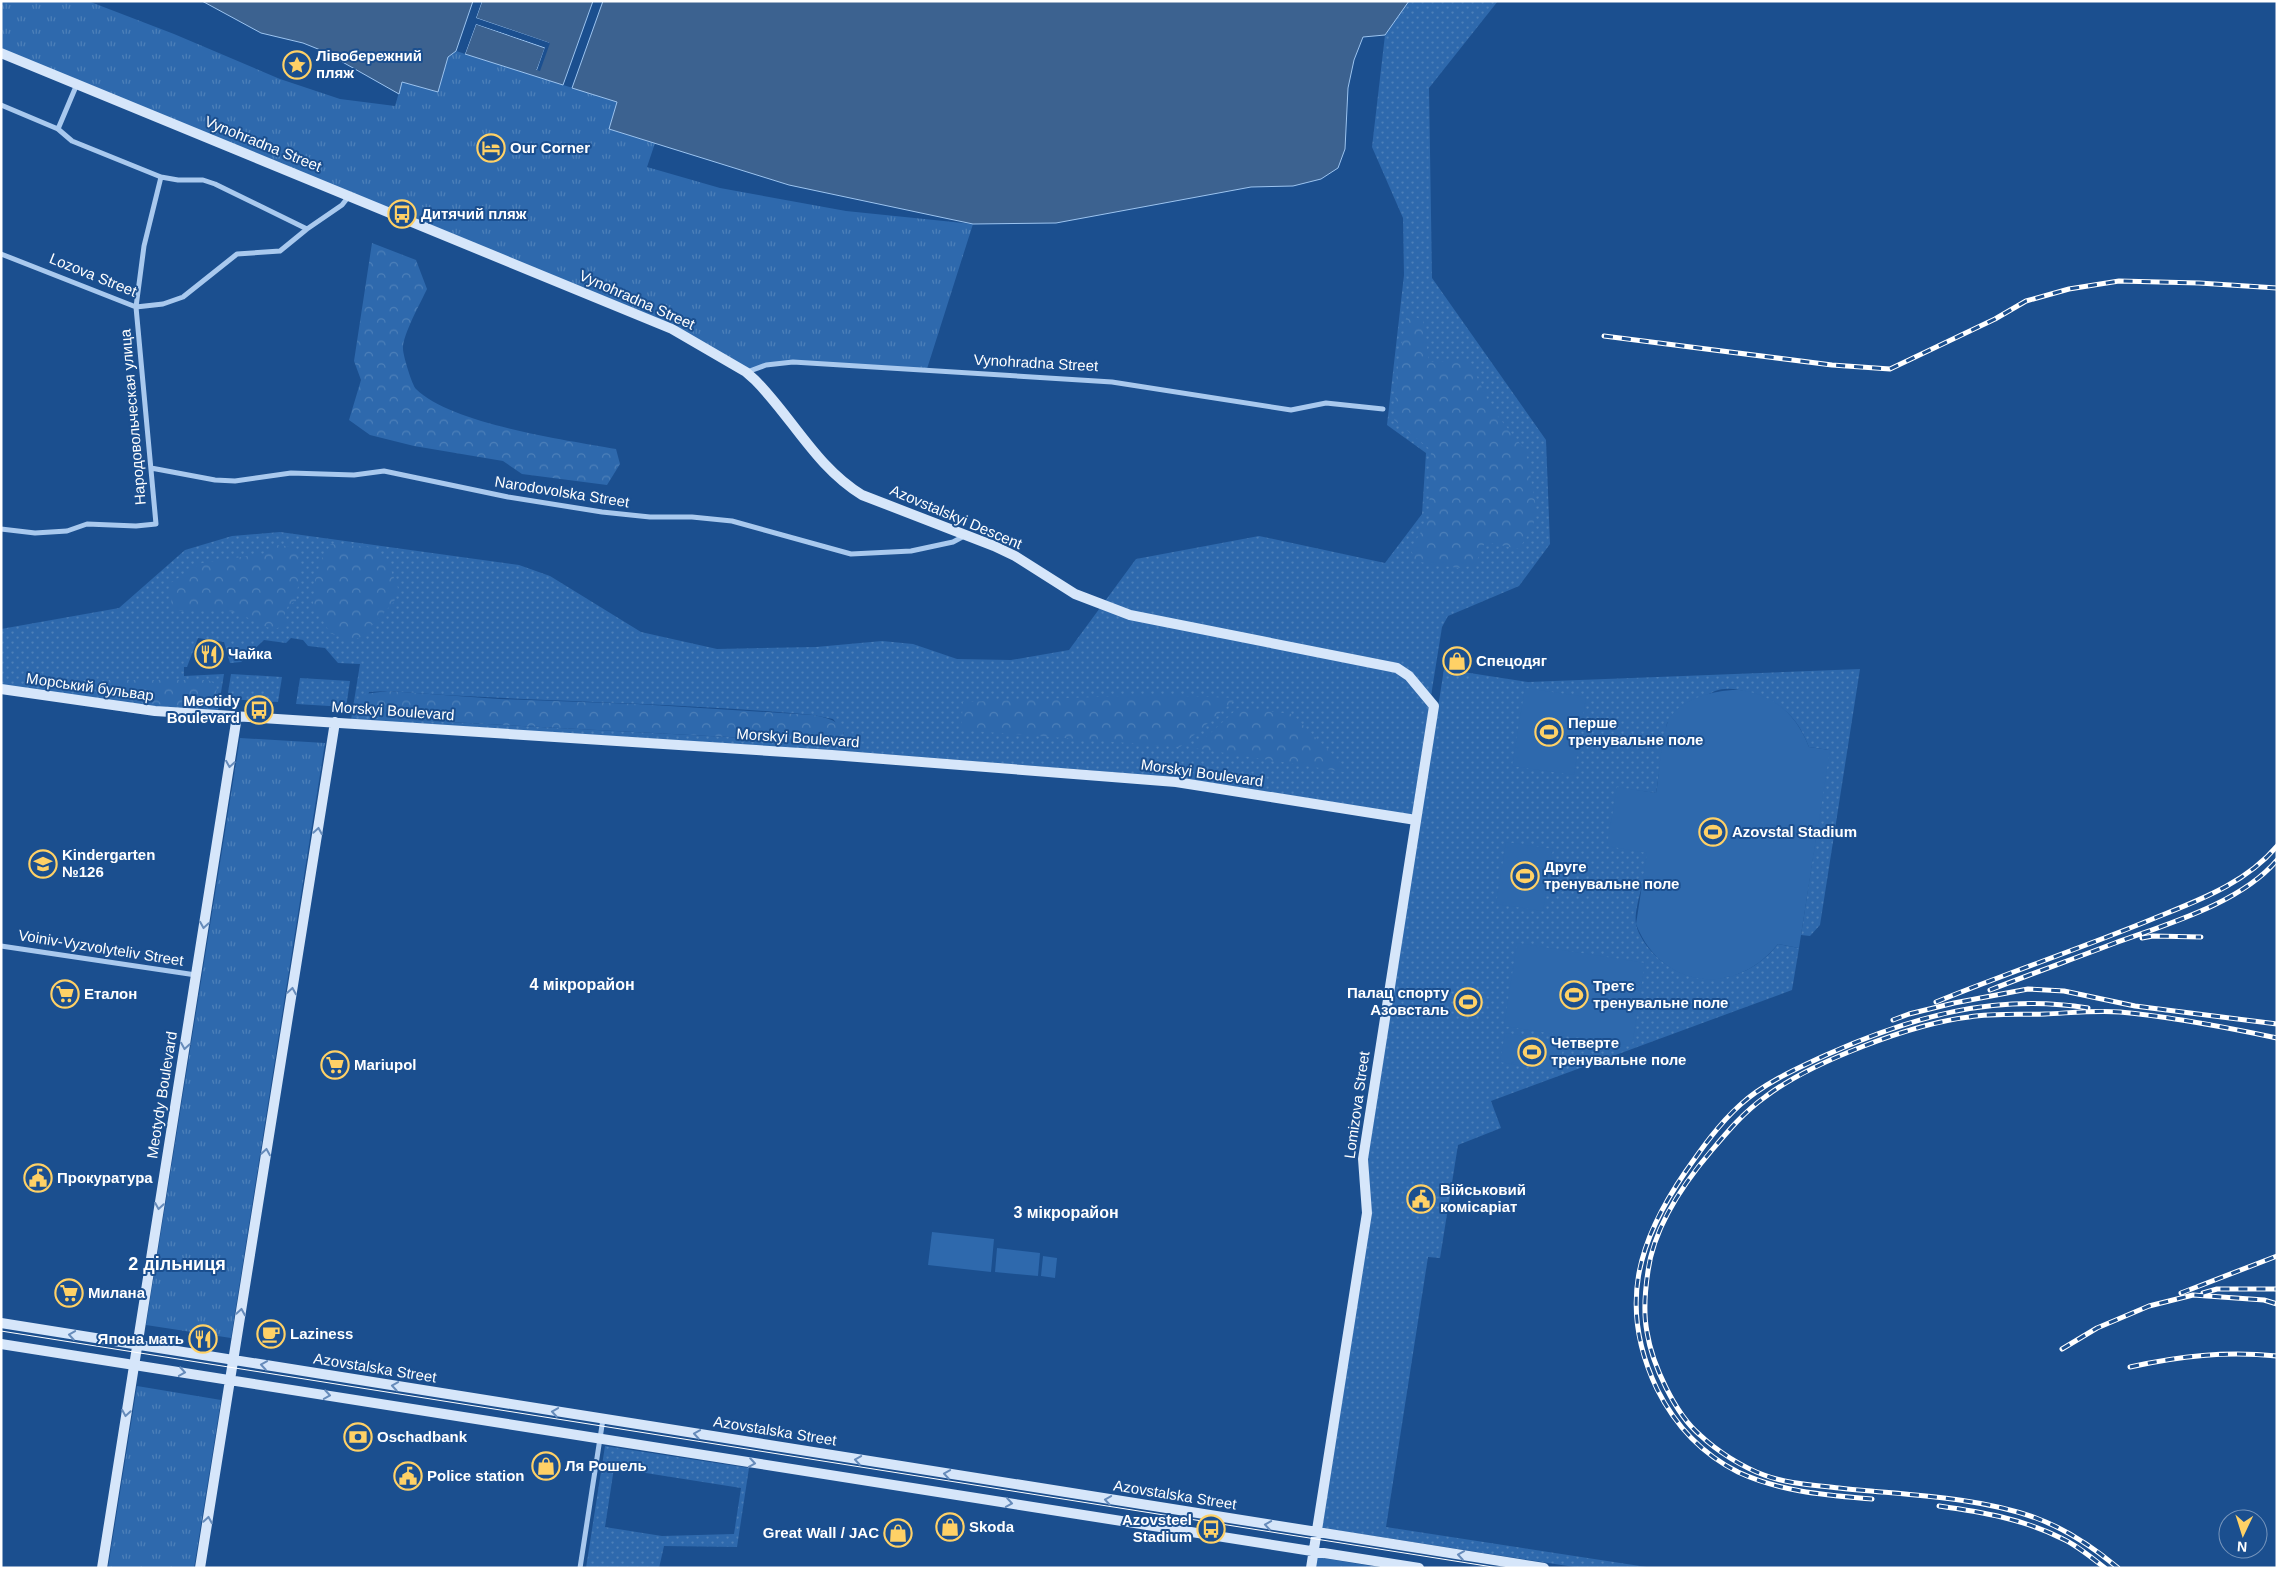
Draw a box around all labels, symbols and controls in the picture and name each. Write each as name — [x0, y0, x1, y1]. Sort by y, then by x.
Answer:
place label: Лівобережний пляж — [316, 47, 422, 81]
place icon: Лівобережний пляж — [282, 50, 312, 80]
street label: Vynohradna Street — [202, 112, 325, 175]
hotel icon: Our Corner — [476, 133, 506, 163]
place label: Our Corner — [510, 139, 590, 156]
bus stop icon: Дитячий пляж — [387, 199, 417, 229]
place label: Дитячий пляж — [421, 205, 527, 222]
street label: Lozova Street — [47, 249, 140, 300]
street label: Vynohradna Street — [577, 266, 698, 333]
street label: Народовольческая улица — [116, 328, 149, 506]
street label: Vynohradna Street — [973, 351, 1099, 374]
street label: Narodovolska Street — [494, 472, 631, 511]
street label: Azovstalskyi Descent — [888, 481, 1026, 552]
restaurant icon: Чайка — [194, 639, 224, 669]
place label: Чайка — [228, 645, 273, 662]
shop icon: Спецодяг — [1442, 646, 1472, 676]
place label: Спецодяг — [1476, 652, 1547, 669]
street label: Морський бульвар — [25, 669, 155, 704]
place label: Meotidy Boulevard — [167, 692, 241, 726]
bus stop icon: Meotidy Boulevard — [244, 695, 274, 725]
street label: Morskyi Boulevard — [331, 698, 455, 723]
place label: Перше тренувальне поле — [1568, 714, 1703, 748]
sports icon: Перше тренувальне поле — [1534, 717, 1564, 747]
street label: Morskyi Boulevard — [736, 725, 860, 750]
street label: Morskyi Boulevard — [1140, 756, 1264, 790]
one-way arrow — [225, 760, 235, 769]
sports icon: Azovstal Stadium — [1698, 817, 1728, 847]
place label: Azovstal Stadium — [1732, 823, 1857, 840]
one-way arrow — [312, 826, 322, 835]
place label: Kindergarten №126 — [62, 846, 155, 880]
school or university icon: Kindergarten №126 — [28, 849, 58, 879]
place label: Друге тренувальне поле — [1544, 858, 1679, 892]
sports icon: Друге тренувальне поле — [1510, 861, 1540, 891]
one-way arrow — [200, 920, 210, 929]
street label: Voiniv-Vyzvolyteliv Street — [17, 926, 186, 969]
district label: 4 мікрорайон — [529, 976, 635, 993]
place label: Третє тренувальне поле — [1593, 977, 1728, 1011]
supermarket icon: Еталон — [50, 979, 80, 1009]
sports icon: Третє тренувальне поле — [1559, 980, 1589, 1010]
place label: Палац спорту Азовсталь — [1347, 984, 1450, 1018]
place label: Еталон — [84, 985, 137, 1002]
one-way arrow — [286, 987, 297, 995]
sports icon: Палац спорту Азовсталь — [1453, 987, 1483, 1017]
street label: Meotydy Boulevard — [143, 1030, 180, 1160]
place label: Четверте тренувальне поле — [1551, 1034, 1686, 1068]
sports icon: Четверте тренувальне поле — [1517, 1037, 1547, 1067]
one-way arrow — [180, 1042, 191, 1050]
street label: Lomizova Street — [1341, 1049, 1373, 1160]
supermarket icon: Mariupol — [320, 1050, 350, 1080]
place label: Mariupol — [354, 1056, 417, 1073]
one-way arrow — [261, 1147, 271, 1156]
public building icon: Прокуратура — [23, 1163, 53, 1193]
place label: Прокуратура — [57, 1169, 153, 1186]
place label: Військовий комісаріат — [1440, 1181, 1526, 1215]
public building icon: Військовий комісаріат — [1406, 1184, 1436, 1214]
one-way arrow — [155, 1202, 165, 1211]
district label: 3 мікрорайон — [1013, 1204, 1119, 1221]
district label: 2 дільниця — [128, 1254, 226, 1274]
supermarket icon: Милана — [54, 1278, 84, 1308]
place label: Милана — [88, 1284, 146, 1301]
one-way arrow — [235, 1308, 246, 1316]
cafe icon: Laziness — [256, 1319, 286, 1349]
restaurant icon: Япона мать — [188, 1324, 218, 1354]
place label: Laziness — [290, 1325, 353, 1342]
one-way arrow — [68, 1330, 76, 1340]
place label: Япона мать — [98, 1330, 184, 1347]
street label: Azovstalska Street — [312, 1349, 439, 1386]
one-way arrow — [260, 1361, 268, 1371]
one-way arrow — [178, 1367, 186, 1377]
one-way arrow — [390, 1382, 399, 1392]
one-way arrow — [322, 1390, 331, 1400]
one-way arrow — [551, 1407, 560, 1417]
one-way arrow — [122, 1409, 132, 1417]
street label: Azovstalska Street — [712, 1412, 839, 1449]
bank icon: Oschadbank — [343, 1422, 373, 1452]
place label: Oschadbank — [377, 1428, 468, 1445]
one-way arrow — [693, 1430, 702, 1440]
shop icon: Ля Рошель — [531, 1451, 561, 1481]
one-way arrow — [853, 1455, 861, 1466]
place label: Ля Рошель — [565, 1457, 647, 1474]
one-way arrow — [748, 1457, 757, 1467]
public building icon: Police station — [393, 1461, 423, 1491]
place label: Police station — [427, 1467, 525, 1484]
one-way arrow — [943, 1470, 952, 1480]
street label: Azovstalska Street — [1112, 1476, 1239, 1513]
one-way arrow — [1103, 1495, 1111, 1506]
one-way arrow — [1004, 1498, 1013, 1508]
north arrow — [2218, 1509, 2268, 1559]
place label: Azovsteel Stadium — [1122, 1511, 1192, 1545]
shop icon: Skoda — [935, 1512, 965, 1542]
bus stop icon: Azovsteel Stadium — [1196, 1514, 1226, 1544]
one-way arrow — [202, 1515, 213, 1523]
shop icon: Great Wall / JAC — [883, 1518, 913, 1548]
place label: Skoda — [969, 1518, 1015, 1535]
one-way arrow — [1264, 1521, 1273, 1531]
place label: Great Wall / JAC — [763, 1524, 879, 1541]
text: N — [2236, 1539, 2248, 1555]
one-way arrow — [1457, 1550, 1465, 1561]

